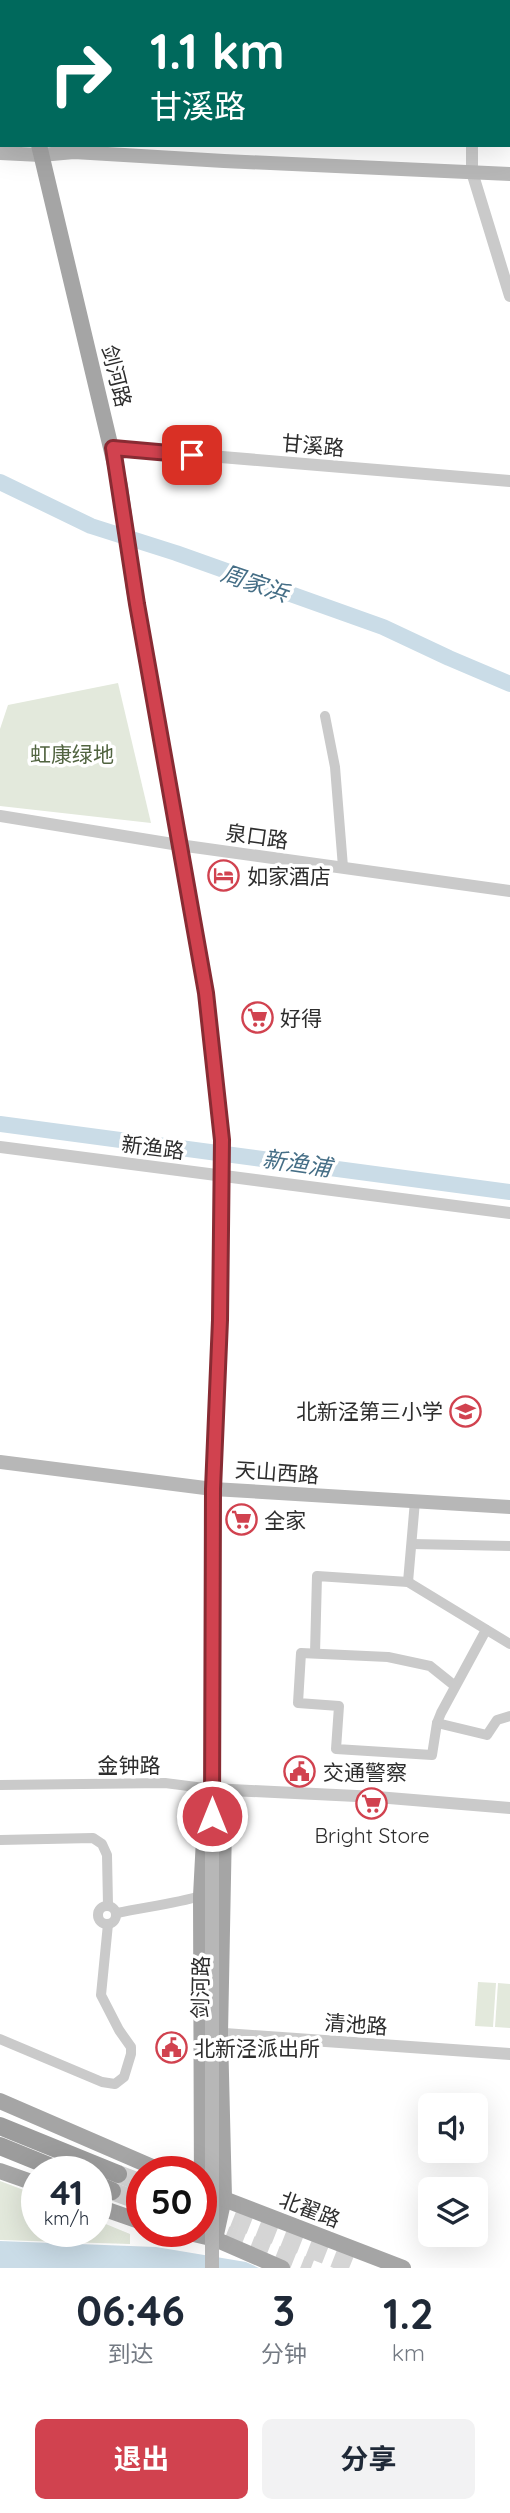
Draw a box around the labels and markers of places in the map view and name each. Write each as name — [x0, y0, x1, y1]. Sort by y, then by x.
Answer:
pin — [162, 425, 222, 485]
hotel icon: 如家酒店 — [207, 859, 241, 893]
place label: 如家酒店 — [247, 863, 331, 889]
supermarket icon: 好得 — [240, 1001, 274, 1035]
place label: 好得 — [280, 1005, 322, 1031]
school or university icon: 北新泾第三小学 — [449, 1394, 483, 1428]
place label: 北新泾第三小学 — [296, 1398, 443, 1424]
supermarket icon: 全家 — [224, 1503, 258, 1537]
place label: 全家 — [264, 1507, 306, 1533]
public building icon: 交通警察 — [283, 1755, 317, 1789]
place label: 交通警察 — [323, 1759, 407, 1785]
supermarket icon: Bright Store — [355, 1786, 389, 1820]
place label: Bright Store — [314, 1822, 430, 1848]
public building icon: 北新泾派出所 — [154, 2031, 188, 2065]
place label: 北新泾派出所 — [194, 2035, 320, 2061]

